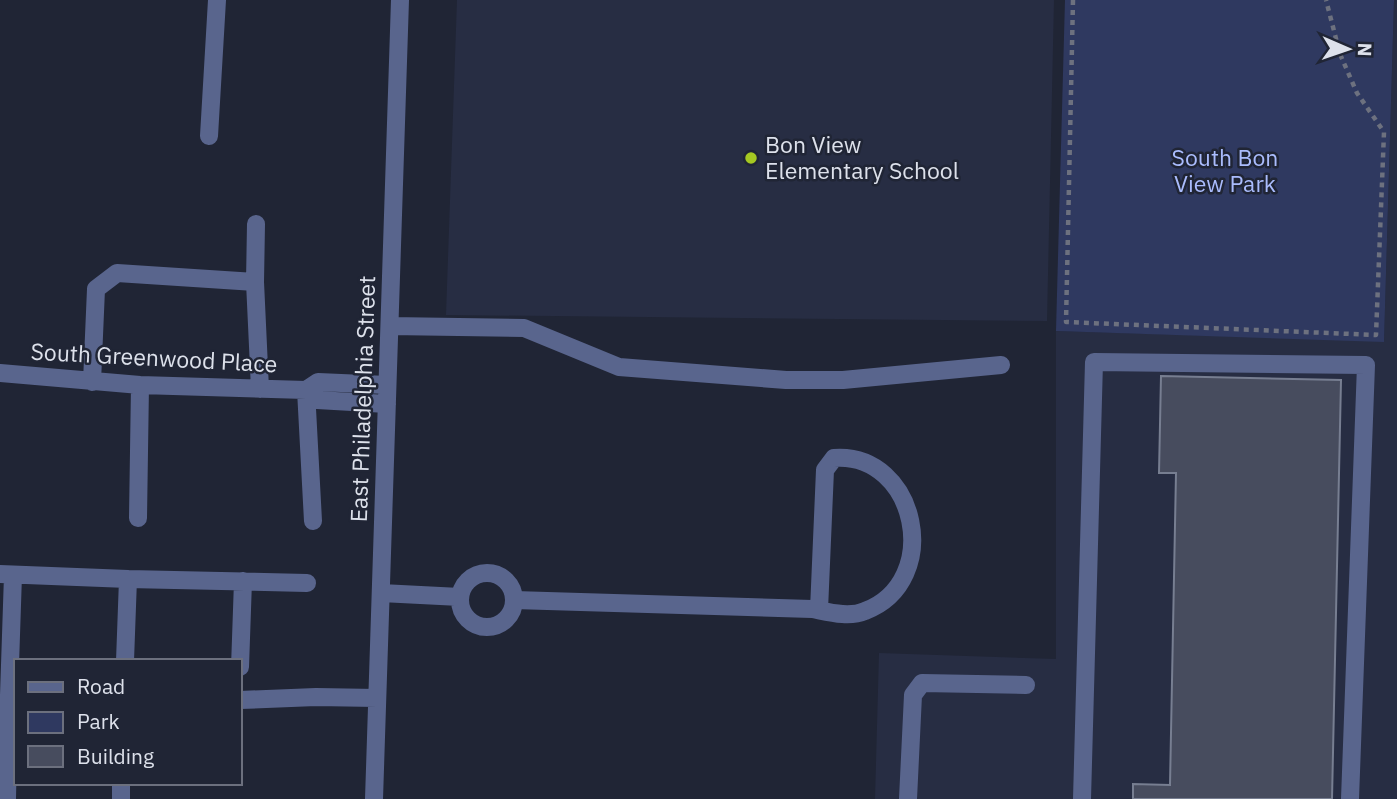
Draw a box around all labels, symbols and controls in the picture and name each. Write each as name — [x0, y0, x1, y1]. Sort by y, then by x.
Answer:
north arrow — [1313, 14, 1383, 84]
text: N — [1353, 42, 1377, 57]
place label: Bon View Elementary School — [765, 129, 959, 185]
park label: South Bon View Park — [1172, 142, 1278, 198]
marker: Bon View Elementary School — [743, 150, 759, 166]
street label: East Philadelphia Street — [343, 275, 381, 523]
street label: South Greenwood Place — [30, 336, 278, 378]
legend — [14, 659, 242, 785]
text: Road — [77, 672, 125, 700]
text: Park — [77, 707, 120, 735]
text: Building — [77, 742, 154, 770]

